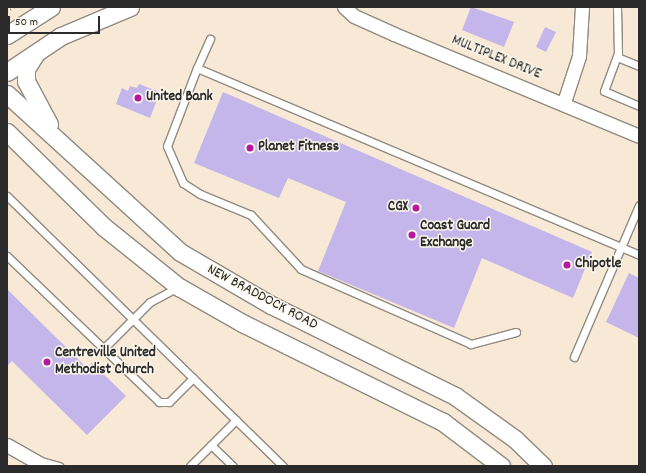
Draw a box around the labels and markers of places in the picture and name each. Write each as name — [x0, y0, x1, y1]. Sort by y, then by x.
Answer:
place label: United Bank — [146, 89, 213, 107]
marker: United Bank — [133, 93, 143, 103]
place label: Planet Fitness — [258, 139, 339, 157]
marker: Planet Fitness — [245, 143, 255, 153]
place label: CGX — [388, 199, 408, 217]
marker: CGX — [411, 203, 421, 213]
place label: Coast Guard Exchange — [420, 217, 490, 252]
marker: Coast Guard Exchange — [407, 230, 417, 240]
place label: Chipotle — [575, 256, 621, 274]
marker: Chipotle — [562, 260, 572, 270]
place label: Centreville United Methodist Church — [55, 344, 156, 379]
marker: Centreville United Methodist Church — [42, 357, 52, 367]

